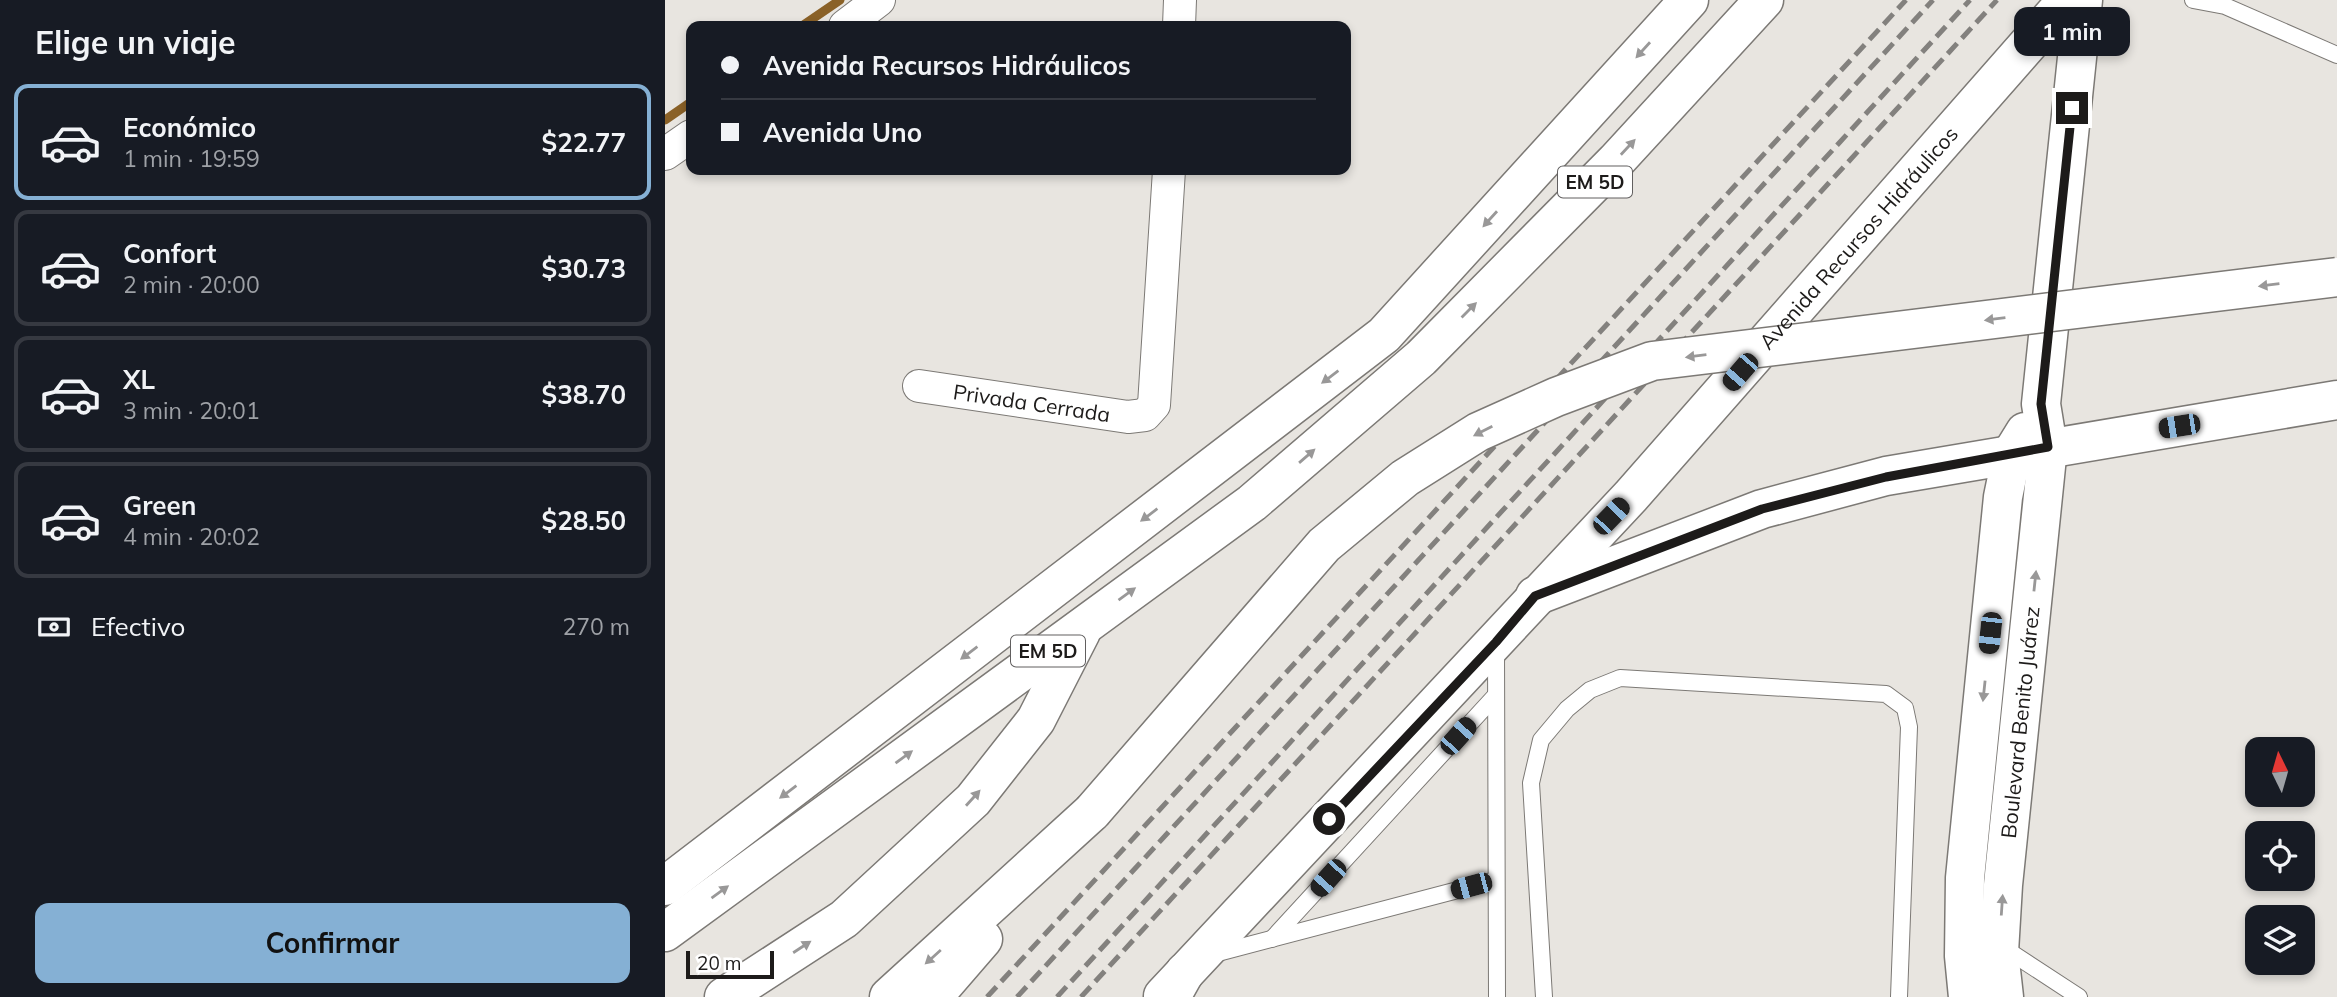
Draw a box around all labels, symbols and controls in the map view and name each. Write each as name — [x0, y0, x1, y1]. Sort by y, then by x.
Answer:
callout: 1 min — [2014, 7, 2130, 56]
text: 1 min — [2042, 17, 2102, 46]
text: Elige un viaje — [35, 22, 236, 62]
one-way arrow — [1635, 42, 1651, 59]
text: Avenida Recursos Hidráulicos — [763, 49, 1131, 82]
route end — [2056, 92, 2088, 124]
icon: car — [39, 111, 102, 174]
text: Económico — [123, 111, 256, 144]
text: Avenida Uno — [763, 116, 922, 149]
street label: Avenida Recursos Hidráulicos — [1753, 121, 1963, 354]
text: $22.77 — [542, 126, 626, 159]
one-way arrow — [1620, 139, 1636, 156]
text: 1 min · 19:59 — [123, 144, 260, 173]
road number: EM 5D — [1558, 166, 1632, 198]
one-way arrow — [1482, 210, 1498, 227]
icon: car — [39, 237, 102, 300]
text: Confort — [123, 237, 216, 270]
text: $30.73 — [542, 252, 626, 285]
text: 2 min · 20:00 — [123, 270, 260, 299]
one-way arrow — [2258, 280, 2280, 291]
one-way arrow — [1460, 302, 1477, 318]
one-way arrow — [1984, 314, 2006, 325]
car — [1719, 349, 1762, 395]
one-way arrow — [1685, 350, 1707, 361]
icon: car — [39, 363, 102, 426]
text: XL — [123, 363, 155, 396]
one-way arrow — [1321, 369, 1339, 384]
text: $38.70 — [542, 378, 626, 411]
street label: Privada Cerrada — [952, 378, 1112, 427]
text: 3 min · 20:01 — [123, 396, 260, 425]
car — [2157, 412, 2202, 440]
one-way arrow — [1473, 425, 1493, 436]
one-way arrow — [1299, 449, 1316, 464]
icon: car — [39, 489, 102, 552]
text: Green — [123, 489, 196, 522]
car — [1589, 494, 1634, 538]
text: $28.50 — [542, 504, 626, 537]
one-way arrow — [1140, 507, 1158, 521]
text: 4 min · 20:02 — [123, 522, 260, 551]
one-way arrow — [2030, 570, 2041, 592]
one-way arrow — [1118, 587, 1136, 601]
street label: Boulevard Benito Juárez — [1995, 605, 2045, 840]
icon: cash — [35, 608, 73, 646]
text: Efectivo — [91, 610, 185, 643]
car — [1978, 611, 2003, 655]
text: 270 m — [562, 612, 630, 641]
road number: EM 5D — [1011, 636, 1085, 666]
one-way arrow — [960, 646, 978, 661]
one-way arrow — [1978, 680, 1989, 702]
car — [1437, 713, 1480, 759]
north arrow — [2245, 737, 2315, 807]
map controls — [2245, 737, 2315, 975]
one-way arrow — [895, 751, 913, 765]
one-way arrow — [779, 784, 797, 798]
one-way arrow — [965, 790, 980, 807]
route start — [1313, 803, 1345, 835]
button: locate — [2245, 821, 2315, 891]
car — [1307, 855, 1350, 901]
car — [1448, 870, 1495, 902]
one-way arrow — [711, 885, 729, 899]
one-way arrow — [1997, 893, 2008, 915]
button: Confirmar — [35, 903, 630, 983]
button: layers — [2245, 905, 2315, 975]
one-way arrow — [792, 940, 811, 953]
scale bar — [686, 948, 773, 980]
one-way arrow — [924, 949, 942, 965]
text: 20 m — [697, 951, 741, 975]

